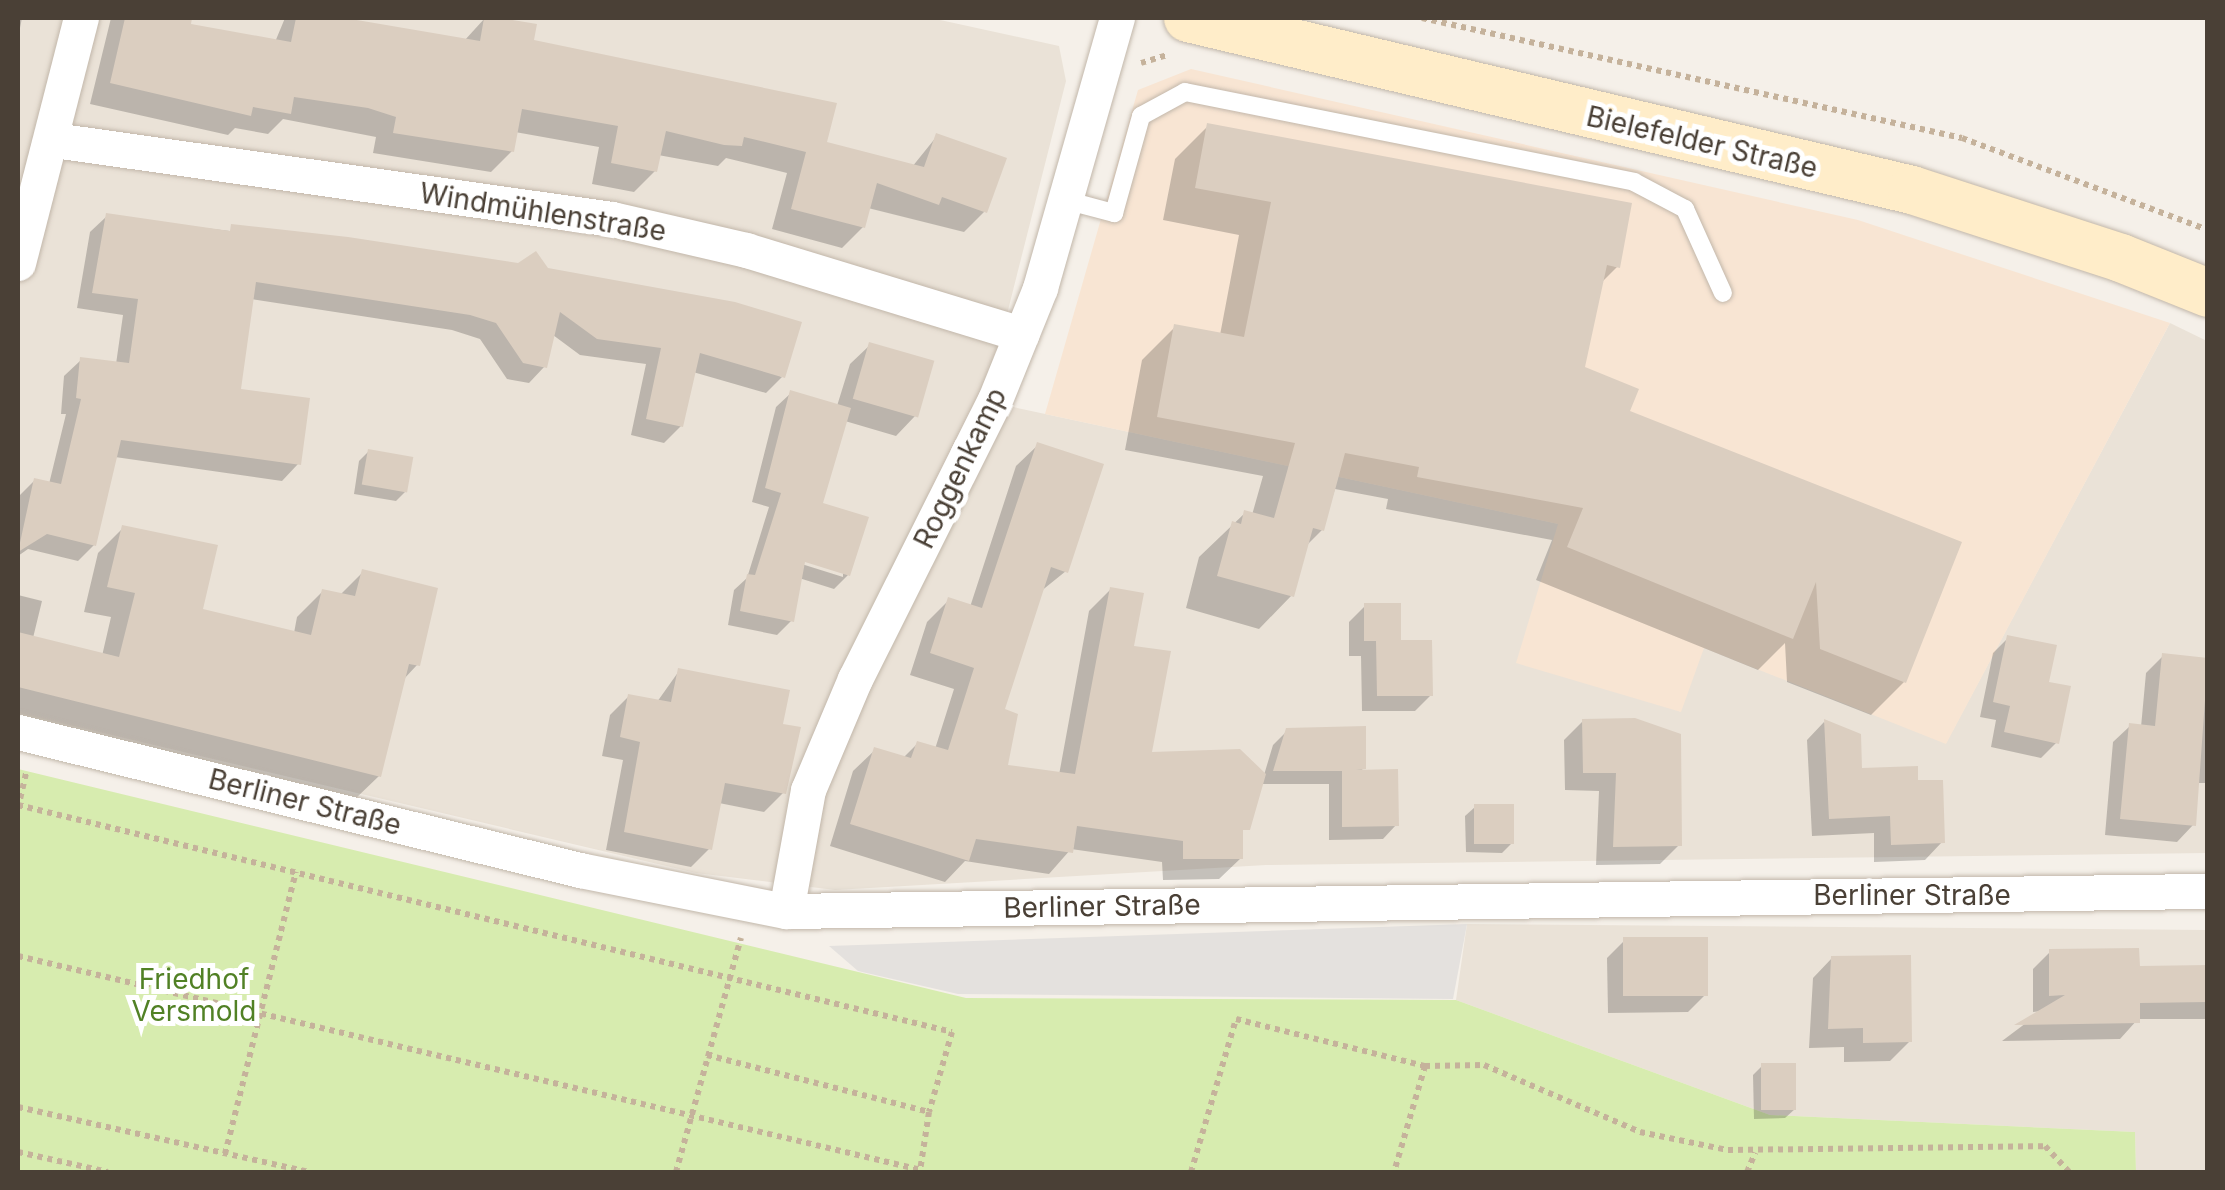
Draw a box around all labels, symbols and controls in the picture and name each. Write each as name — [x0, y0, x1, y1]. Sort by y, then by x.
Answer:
street label: Bielefelder Straße — [1583, 99, 1821, 185]
street label: Windmühlenstraße — [417, 176, 669, 248]
street label: Roggenkamp — [907, 382, 1013, 554]
street label: Berliner Straße — [205, 762, 405, 842]
street label: Berliner Straße — [1813, 878, 2011, 912]
street label: Berliner Straße — [1003, 887, 1201, 925]
park label: Friedhof Versmold — [132, 962, 256, 1028]

